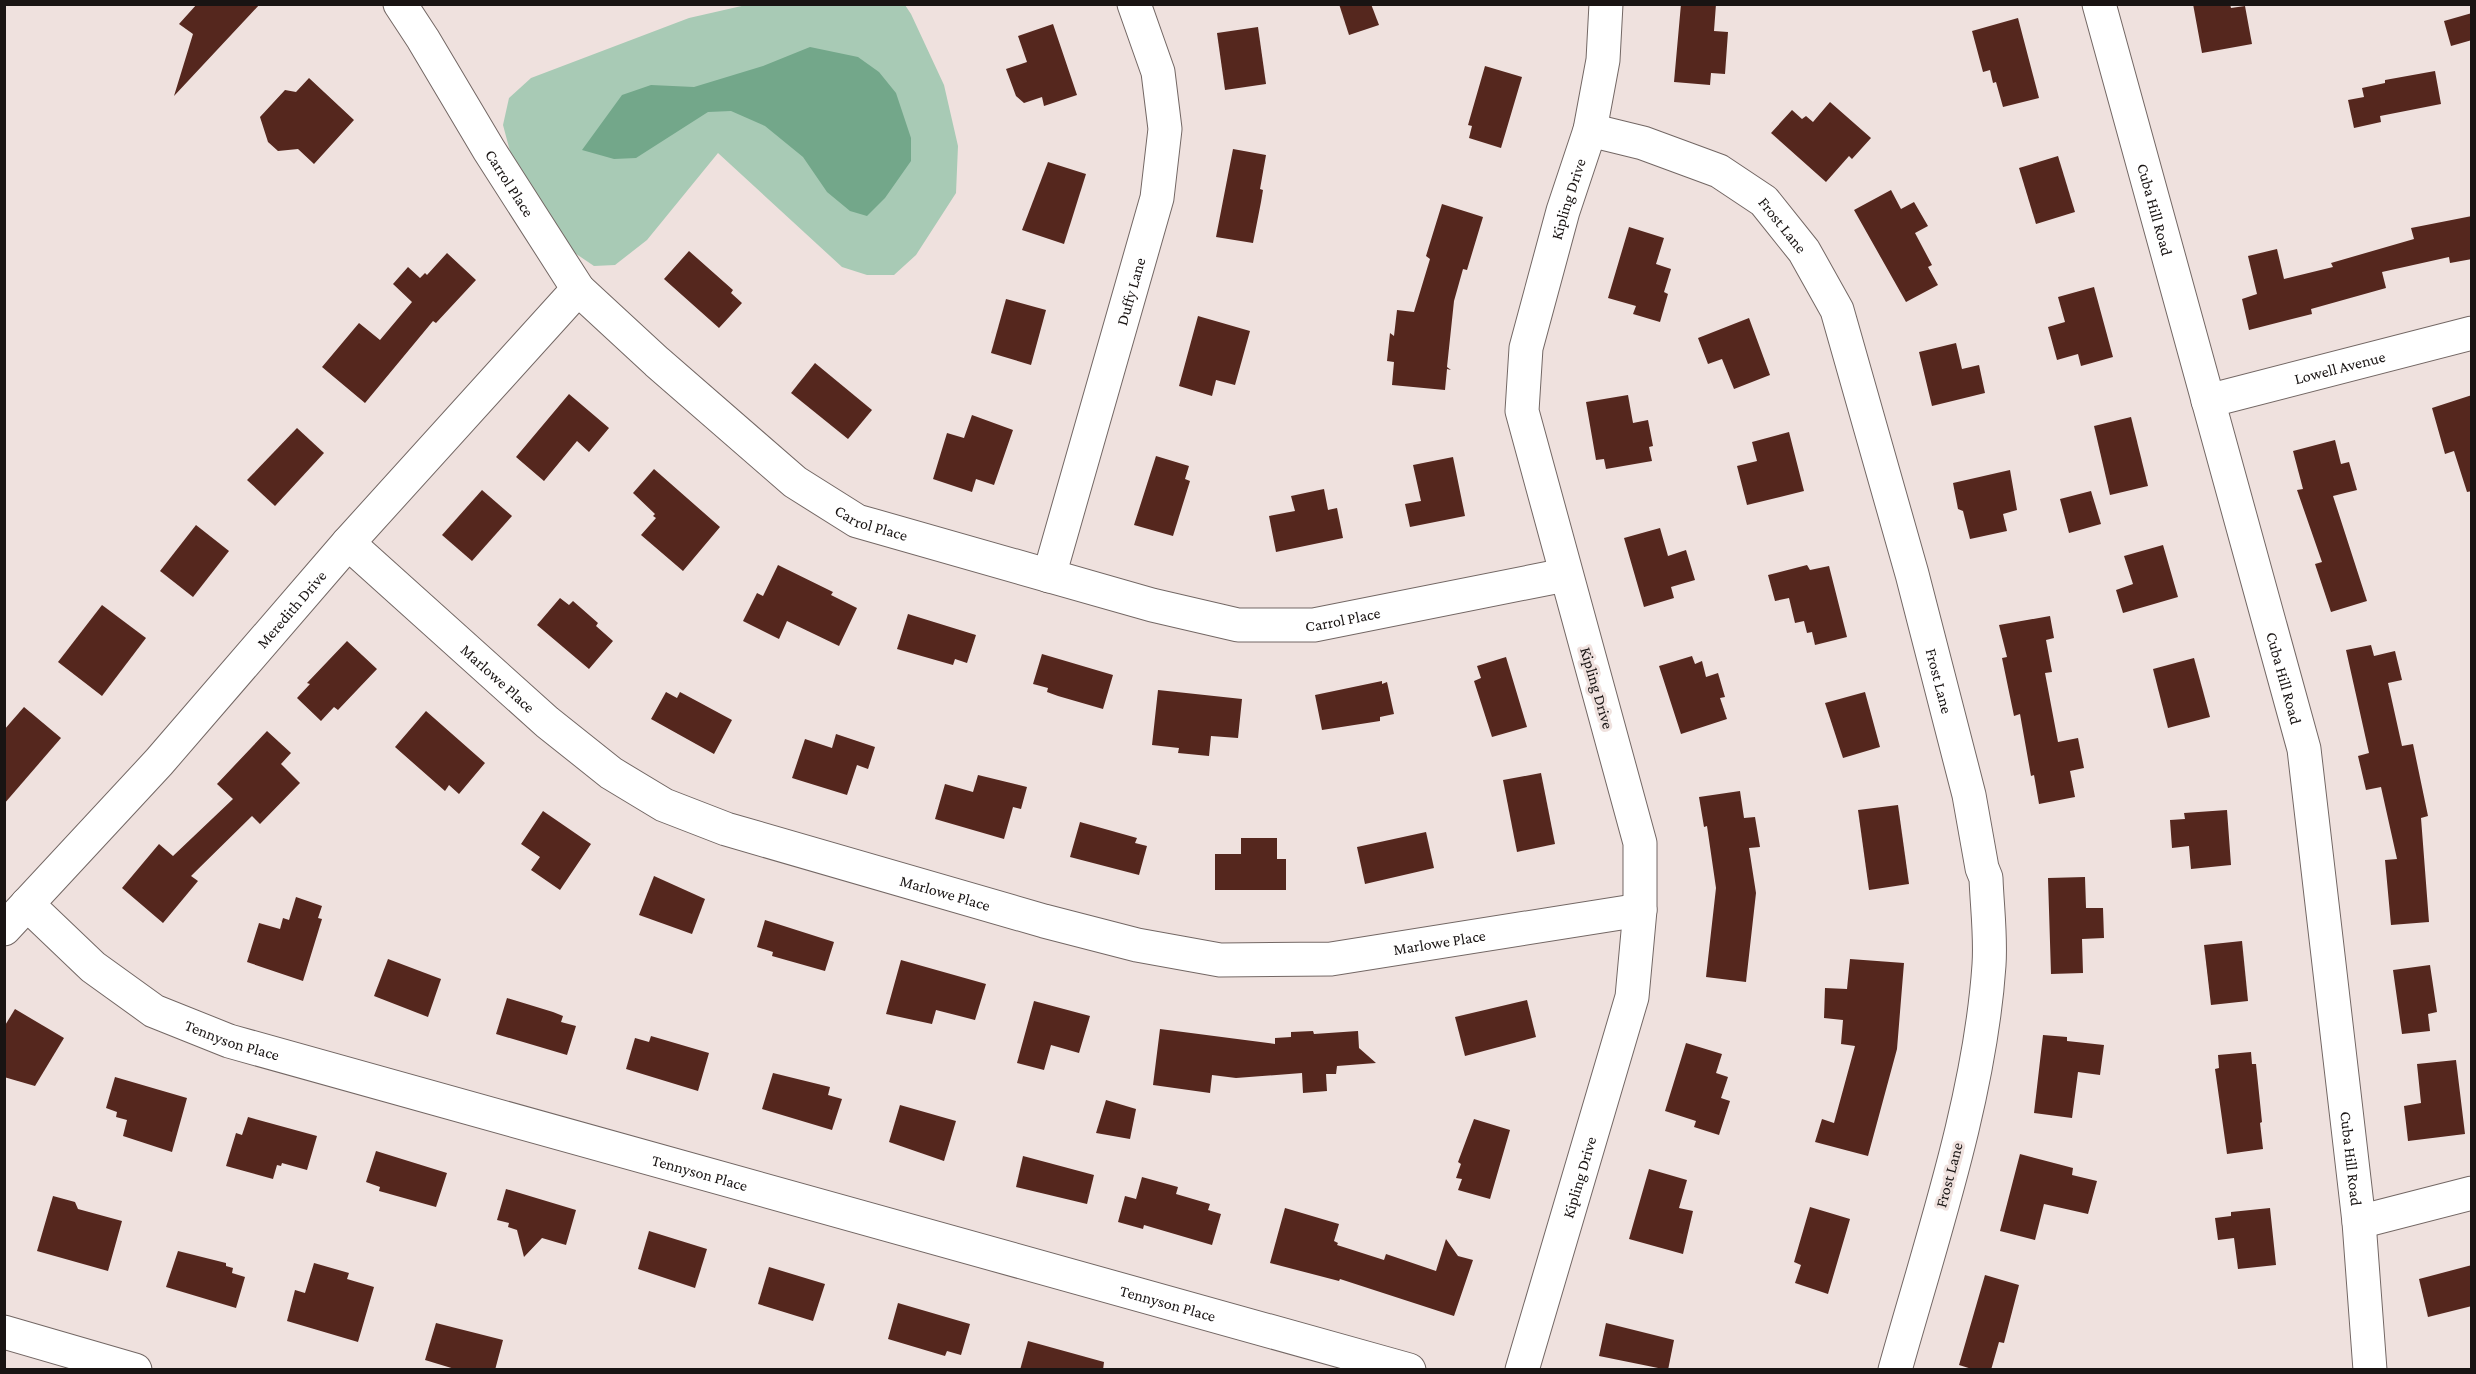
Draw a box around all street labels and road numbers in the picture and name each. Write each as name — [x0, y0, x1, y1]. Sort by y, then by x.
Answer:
street label: Carrol Place — [482, 146, 538, 219]
street label: Kipling Drive — [1547, 156, 1588, 241]
street label: Cuba Hill Road — [2135, 161, 2176, 258]
street label: Frost Lane — [1755, 193, 1810, 256]
street label: Duffy Lane — [1113, 256, 1148, 327]
street label: Lowell Avenue — [2293, 347, 2387, 387]
street label: Carrol Place — [832, 501, 910, 544]
street label: Meredith Drive — [253, 567, 329, 651]
street label: Carrol Place — [1305, 604, 1382, 634]
street label: Cuba Hill Road — [2264, 630, 2305, 727]
street label: Marlowe Place — [458, 641, 539, 716]
street label: Kipling Drive — [1576, 645, 1617, 731]
street label: Frost Lane — [1923, 646, 1956, 715]
street label: Marlowe Place — [898, 871, 992, 914]
street label: Marlowe Place — [1392, 926, 1487, 958]
street label: Tennyson Place — [183, 1016, 281, 1063]
street label: Cuba Hill Road — [2338, 1110, 2366, 1207]
street label: Kipling Drive — [1559, 1134, 1599, 1220]
street label: Frost Lane — [1932, 1141, 1966, 1209]
street label: Tennyson Place — [650, 1151, 750, 1194]
street label: Tennyson Place — [1118, 1281, 1218, 1324]

